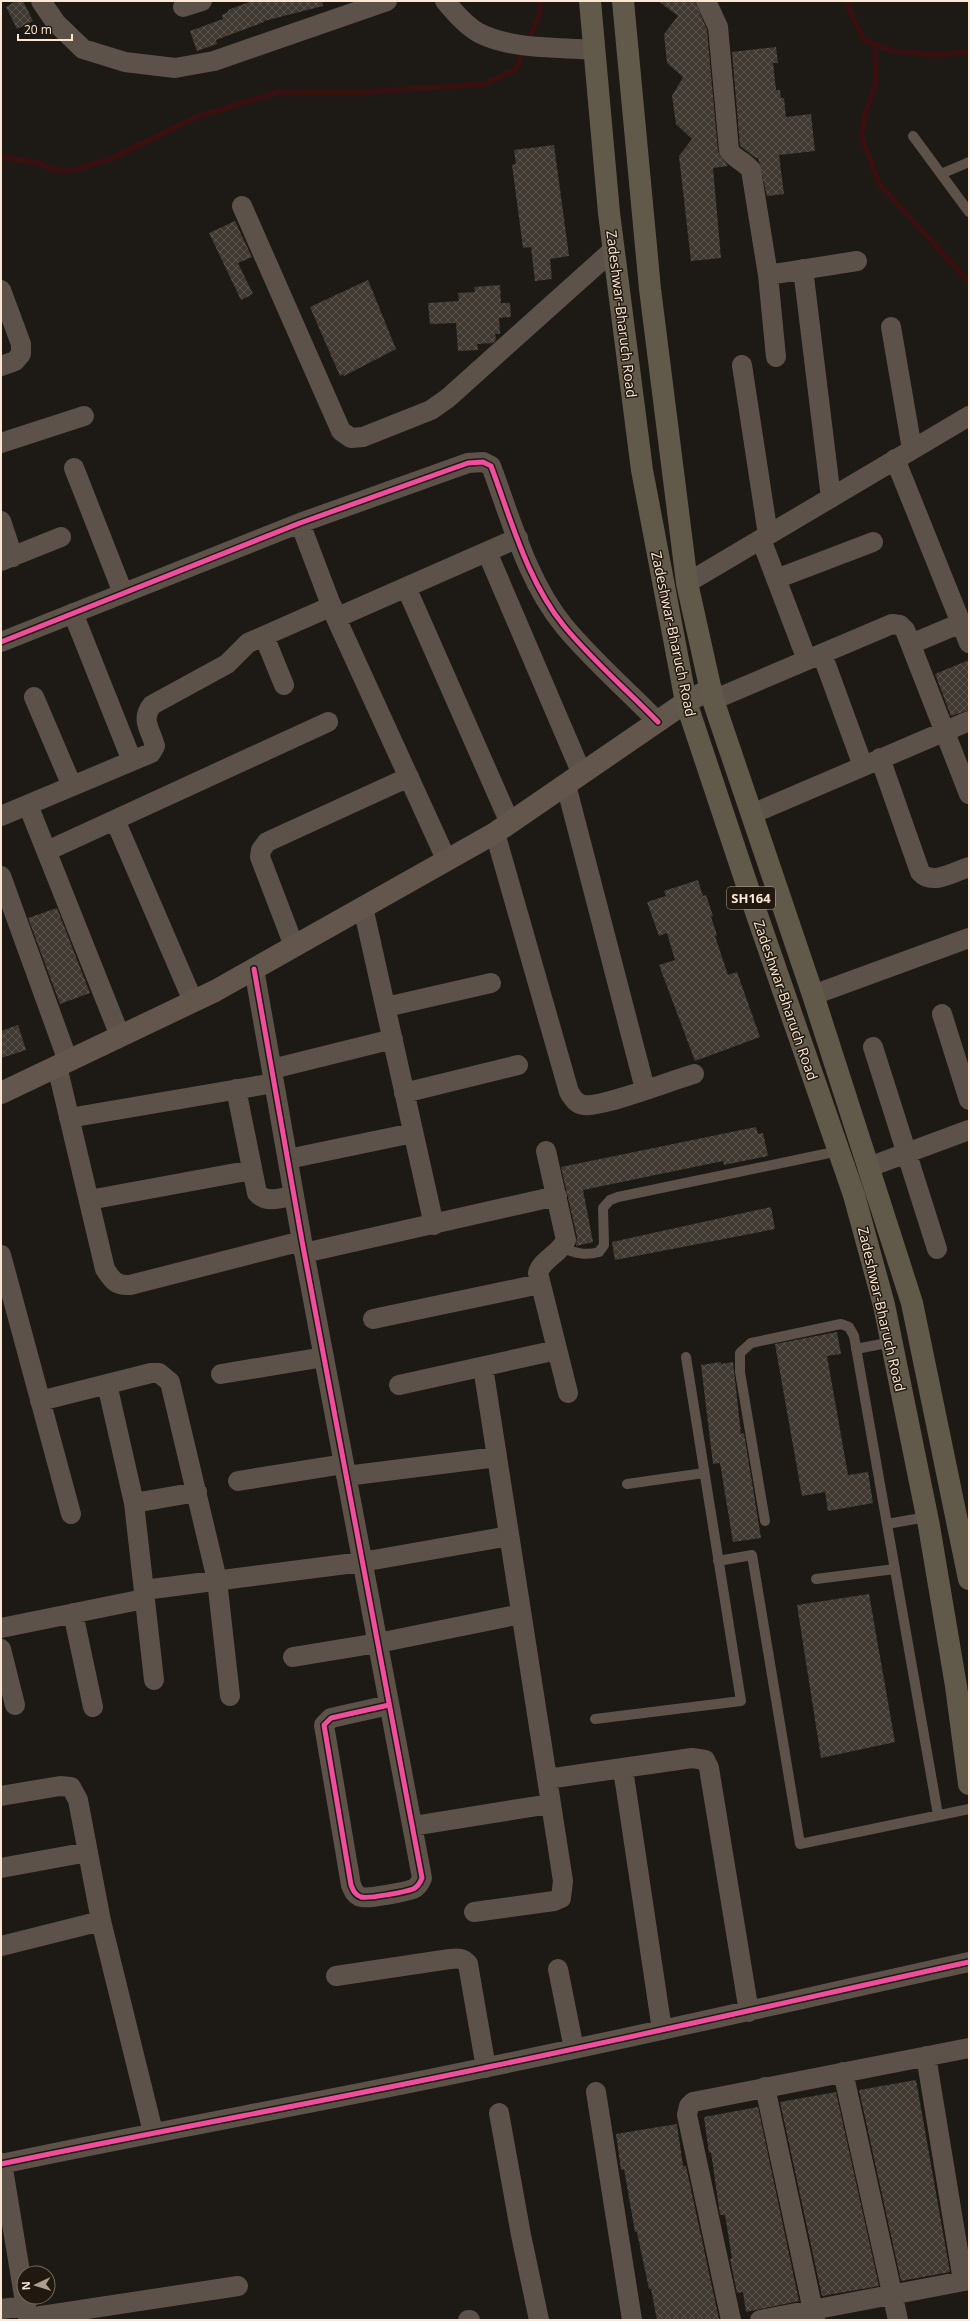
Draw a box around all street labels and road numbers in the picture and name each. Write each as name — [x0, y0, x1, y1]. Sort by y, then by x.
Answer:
street label: Zadeshwar-Bharuch Road — [602, 229, 642, 399]
street label: Zadeshwar-Bharuch Road — [647, 550, 701, 718]
road number: SH164 — [727, 887, 775, 909]
street label: Zadeshwar-Bharuch Road — [750, 917, 822, 1083]
street label: Zadeshwar-Bharuch Road — [854, 1225, 910, 1393]

